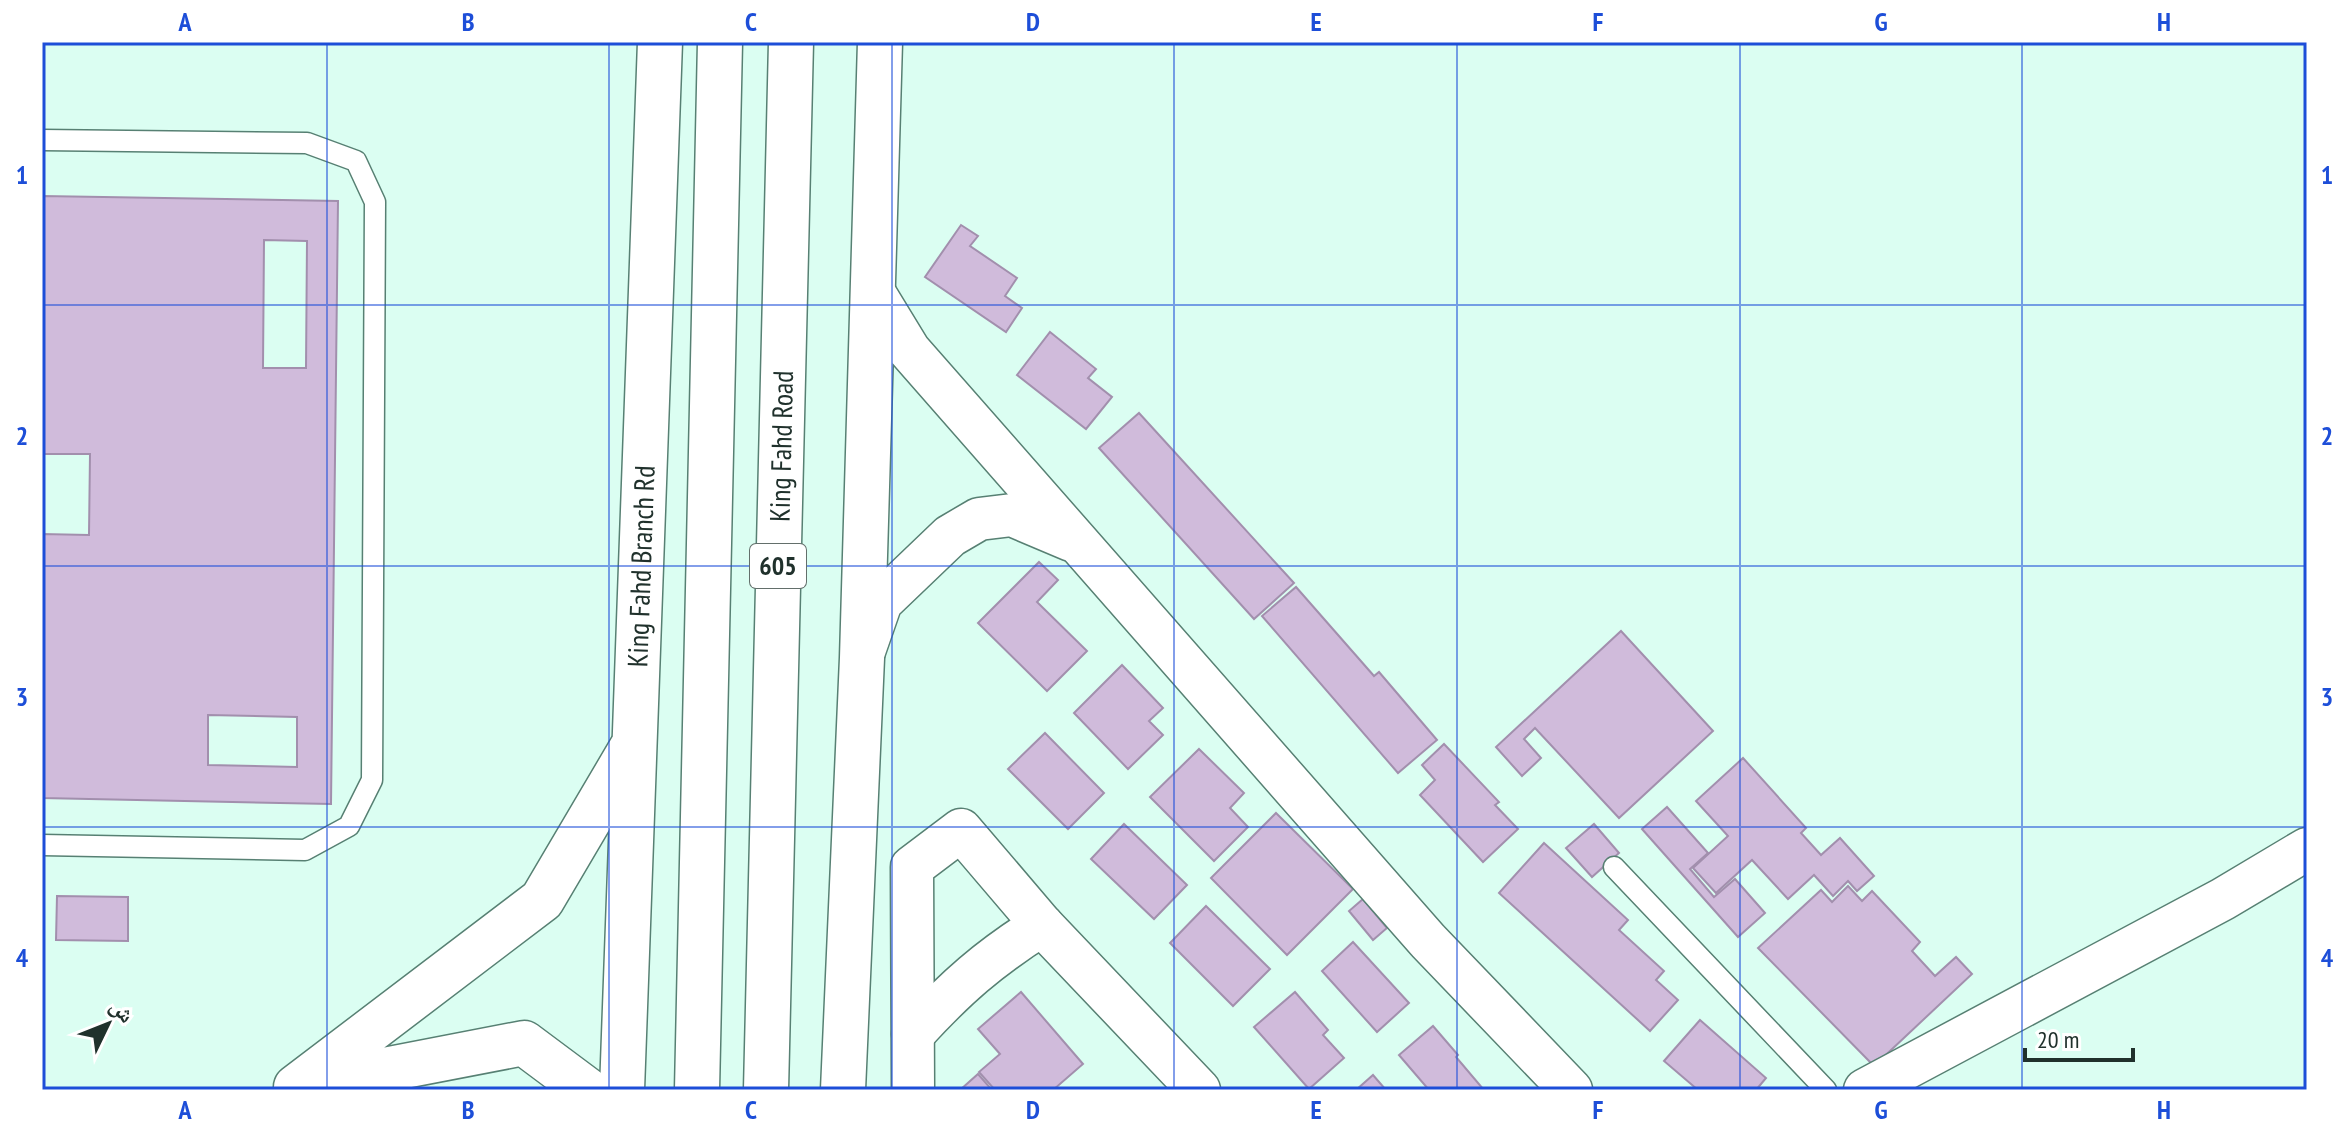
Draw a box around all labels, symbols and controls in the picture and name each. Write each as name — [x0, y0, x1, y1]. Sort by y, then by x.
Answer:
text: A — [177, 5, 192, 38]
text: B — [462, 5, 475, 38]
text: C — [745, 5, 757, 38]
text: D — [1026, 5, 1040, 38]
text: E — [1310, 5, 1322, 38]
text: F — [1593, 5, 1604, 38]
text: G — [1874, 5, 1888, 38]
text: H — [2157, 5, 2171, 38]
text: 1 — [16, 158, 28, 191]
text: 1 — [2321, 158, 2333, 191]
street label: King Fahd Road — [761, 370, 801, 522]
text: 2 — [16, 419, 28, 452]
text: 2 — [2321, 419, 2333, 452]
street label: King Fahd Branch Rd — [618, 465, 663, 668]
road number: 605 — [750, 544, 806, 588]
text: 3 — [16, 680, 28, 713]
text: 3 — [2321, 680, 2333, 713]
text: 4 — [16, 941, 29, 974]
text: 4 — [2321, 941, 2334, 974]
north arrow — [68, 984, 148, 1064]
text: ش — [104, 992, 141, 1028]
scale bar — [2025, 1012, 2133, 1062]
text: 20 m — [2037, 1024, 2079, 1055]
text: A — [177, 1093, 192, 1126]
text: B — [462, 1093, 475, 1126]
text: C — [745, 1093, 757, 1126]
text: D — [1026, 1093, 1040, 1126]
text: E — [1310, 1093, 1322, 1126]
text: F — [1593, 1093, 1604, 1126]
text: G — [1874, 1093, 1888, 1126]
text: H — [2157, 1093, 2171, 1126]

